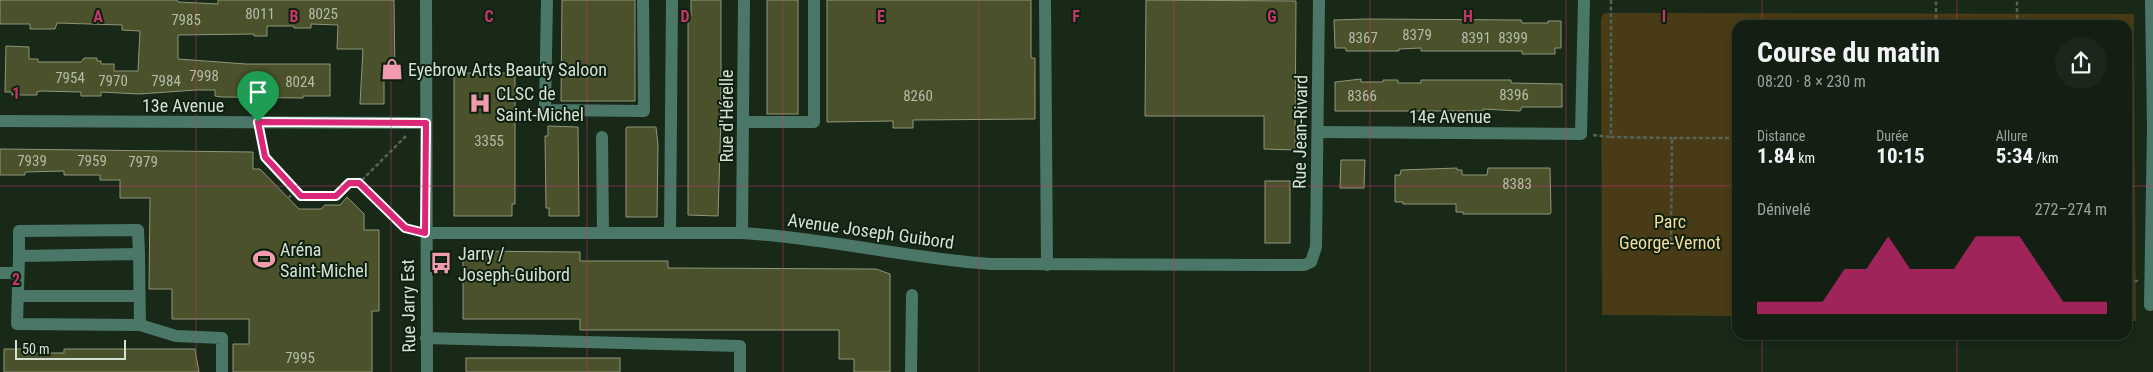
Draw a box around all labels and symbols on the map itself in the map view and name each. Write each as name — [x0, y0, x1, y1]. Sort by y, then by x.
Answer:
house number: 8011 — [245, 5, 275, 23]
house number: 8025 — [308, 5, 338, 23]
text: A — [93, 7, 103, 26]
text: B — [290, 7, 299, 26]
text: C — [484, 7, 494, 26]
text: D — [680, 7, 690, 26]
text: E — [877, 7, 885, 26]
text: F — [1072, 7, 1080, 26]
text: G — [1267, 7, 1277, 26]
text: H — [1463, 7, 1473, 26]
text: I — [1662, 7, 1666, 26]
house number: 7985 — [171, 11, 201, 29]
house number: 8379 — [1402, 26, 1432, 44]
house number: 8367 — [1348, 29, 1378, 47]
house number: 8391 — [1461, 29, 1491, 47]
house number: 8399 — [1498, 29, 1528, 47]
shop icon: Eyebrow Arts Beauty Saloon — [379, 56, 405, 82]
place label: Eyebrow Arts Beauty Saloon — [408, 59, 607, 80]
house number: 7998 — [189, 67, 219, 85]
house number: 7954 — [55, 69, 85, 87]
street label: Rue d'Hérelle — [716, 70, 737, 162]
pin — [237, 71, 279, 122]
house number: 7970 — [98, 72, 128, 90]
house number: 7984 — [151, 72, 181, 90]
house number: 8024 — [285, 73, 315, 91]
street label: Rue Jean-Rivard — [1289, 75, 1311, 189]
place label: CLSC de Saint-Michel — [496, 83, 584, 125]
text: 1 — [12, 84, 20, 103]
house number: 8396 — [1499, 86, 1529, 104]
house number: 8260 — [903, 87, 933, 105]
house number: 8366 — [1347, 87, 1377, 105]
hospital icon: CLSC de Saint-Michel — [467, 90, 493, 116]
street label: 13e Avenue — [142, 95, 224, 116]
street label: 14e Avenue — [1409, 106, 1491, 127]
house number: 3355 — [474, 132, 504, 150]
house number: 7939 — [17, 152, 47, 170]
house number: 7959 — [77, 152, 107, 170]
house number: 7979 — [128, 153, 158, 171]
house number: 8383 — [1502, 175, 1532, 193]
street label: Avenue Joseph Guibord — [787, 209, 955, 253]
park label: Parc George-Vernot — [1619, 211, 1721, 253]
place label: Aréna Saint-Michel — [280, 239, 368, 281]
place label: Jarry / Joseph-Guibord — [458, 243, 570, 285]
sports icon: Aréna Saint-Michel — [251, 246, 277, 272]
bus stop icon: Jarry / Joseph-Guibord — [428, 250, 454, 276]
street label: Rue Jarry Est — [397, 259, 419, 353]
text: 2 — [12, 270, 20, 289]
scale bar — [15, 337, 126, 360]
house number: 7995 — [285, 349, 315, 367]

